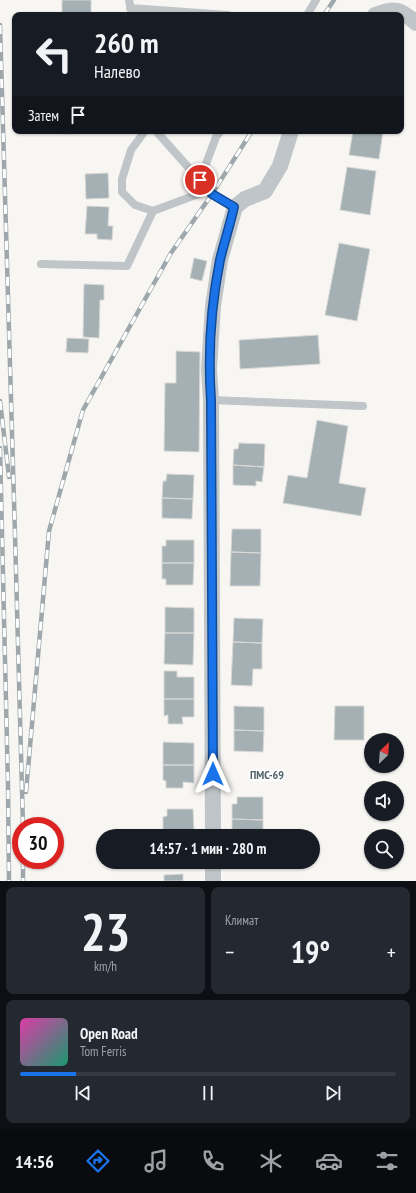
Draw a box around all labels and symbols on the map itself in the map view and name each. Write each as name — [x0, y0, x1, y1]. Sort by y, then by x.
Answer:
pin — [183, 163, 217, 197]
north arrow — [364, 733, 404, 773]
position arrow — [192, 753, 234, 795]
district label: ПМС-69 — [250, 767, 284, 782]
speed limit sign: 30 — [12, 817, 64, 869]

